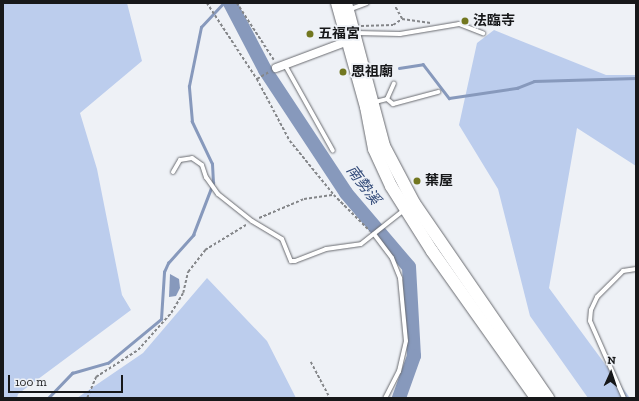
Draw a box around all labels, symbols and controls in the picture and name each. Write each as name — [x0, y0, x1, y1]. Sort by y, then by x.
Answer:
place label: 法臨寺 — [473, 13, 515, 29]
marker: 法臨寺 — [460, 16, 470, 26]
place label: 五福宮 — [318, 26, 360, 42]
marker: 五福宮 — [305, 29, 315, 39]
place label: 恩祖廟 — [351, 64, 393, 80]
marker: 恩祖廟 — [338, 67, 348, 77]
water label: 南勢溪 — [342, 162, 384, 208]
place label: 葉屋 — [425, 173, 453, 189]
marker: 葉屋 — [412, 176, 422, 186]
north arrow — [591, 353, 631, 393]
text: N — [607, 354, 616, 367]
scale bar — [10, 367, 125, 393]
text: 100 m — [15, 375, 47, 389]

